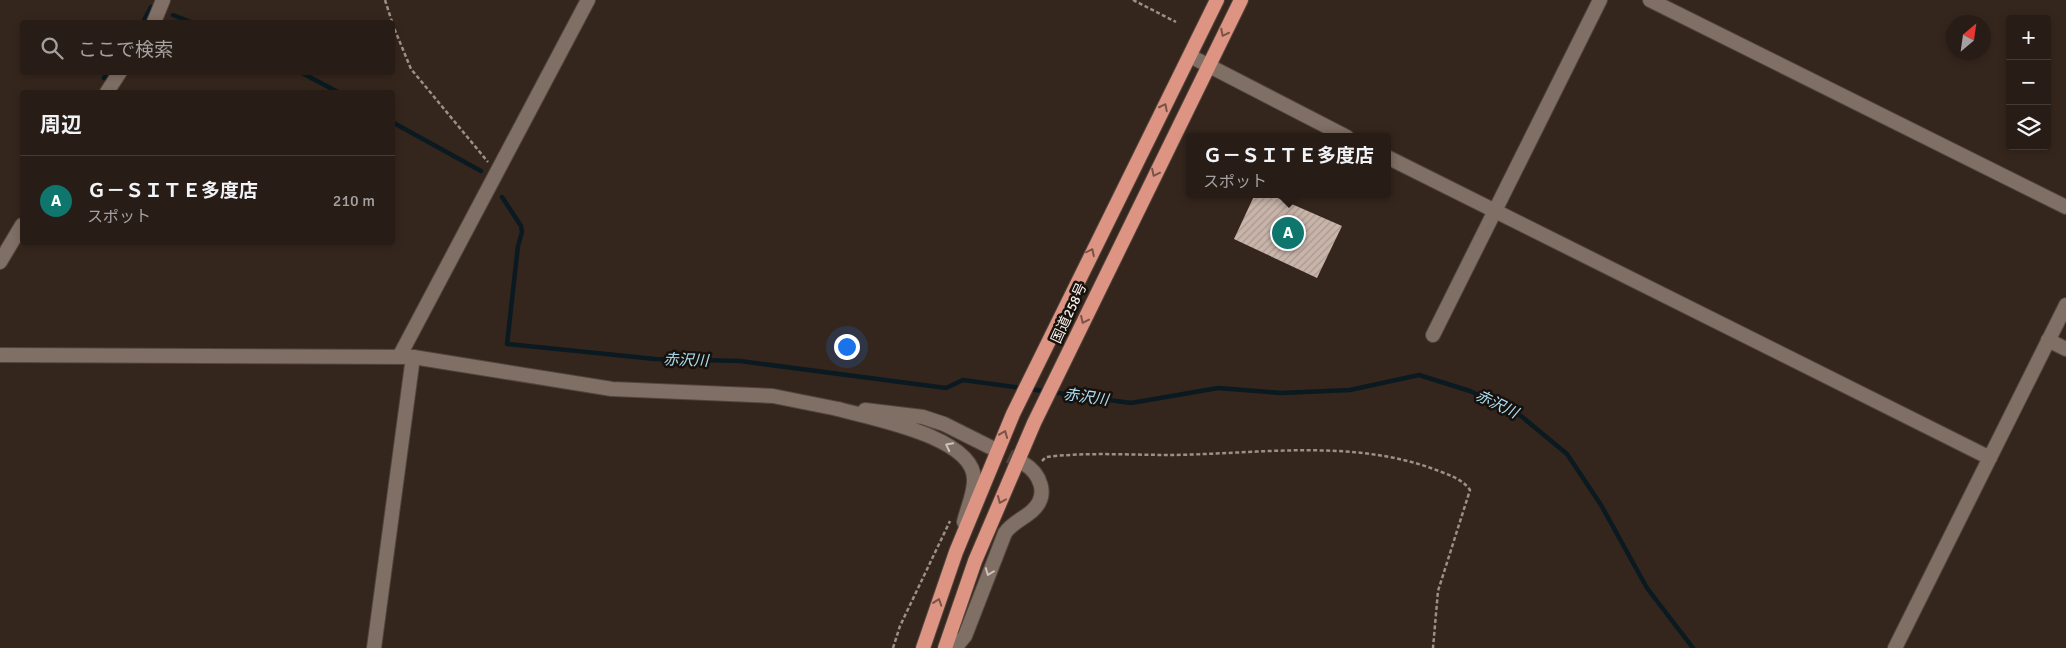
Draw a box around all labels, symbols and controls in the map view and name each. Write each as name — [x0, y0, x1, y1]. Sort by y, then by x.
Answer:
north arrow — [1946, 15, 1991, 60]
map controls — [2006, 15, 2051, 150]
button: + — [2006, 15, 2051, 60]
search box — [20, 20, 395, 75]
one-way arrow — [1220, 28, 1230, 37]
icon: search — [38, 34, 66, 62]
text: ここで検索 — [78, 38, 173, 62]
button: − — [2006, 60, 2051, 105]
one-way arrow — [1158, 103, 1168, 112]
button: layers — [2006, 105, 2051, 150]
text: 周辺 — [40, 112, 82, 138]
popup — [1186, 133, 1391, 198]
text: Ｇ－ＳＩＴＥ多度店 — [1203, 144, 1374, 168]
one-way arrow — [1151, 168, 1161, 177]
text: スポット — [1203, 172, 1267, 192]
text: Ｇ－ＳＩＴＥ多度店 — [87, 179, 258, 203]
text: A — [51, 191, 61, 211]
text: 210 m — [333, 191, 375, 211]
text: スポット — [87, 207, 151, 227]
pin: A — [1272, 214, 1304, 252]
one-way arrow — [1085, 249, 1095, 258]
street label: 国道258号 — [1048, 280, 1090, 346]
one-way arrow — [1081, 314, 1091, 323]
your location — [834, 334, 860, 360]
water label: 赤沢川 — [663, 350, 711, 370]
water label: 赤沢川 — [1062, 385, 1112, 409]
water label: 赤沢川 — [1473, 386, 1523, 423]
one-way arrow — [999, 431, 1009, 439]
one-way arrow — [945, 442, 954, 452]
one-way arrow — [997, 495, 1008, 504]
one-way arrow — [985, 567, 995, 576]
one-way arrow — [933, 598, 943, 607]

